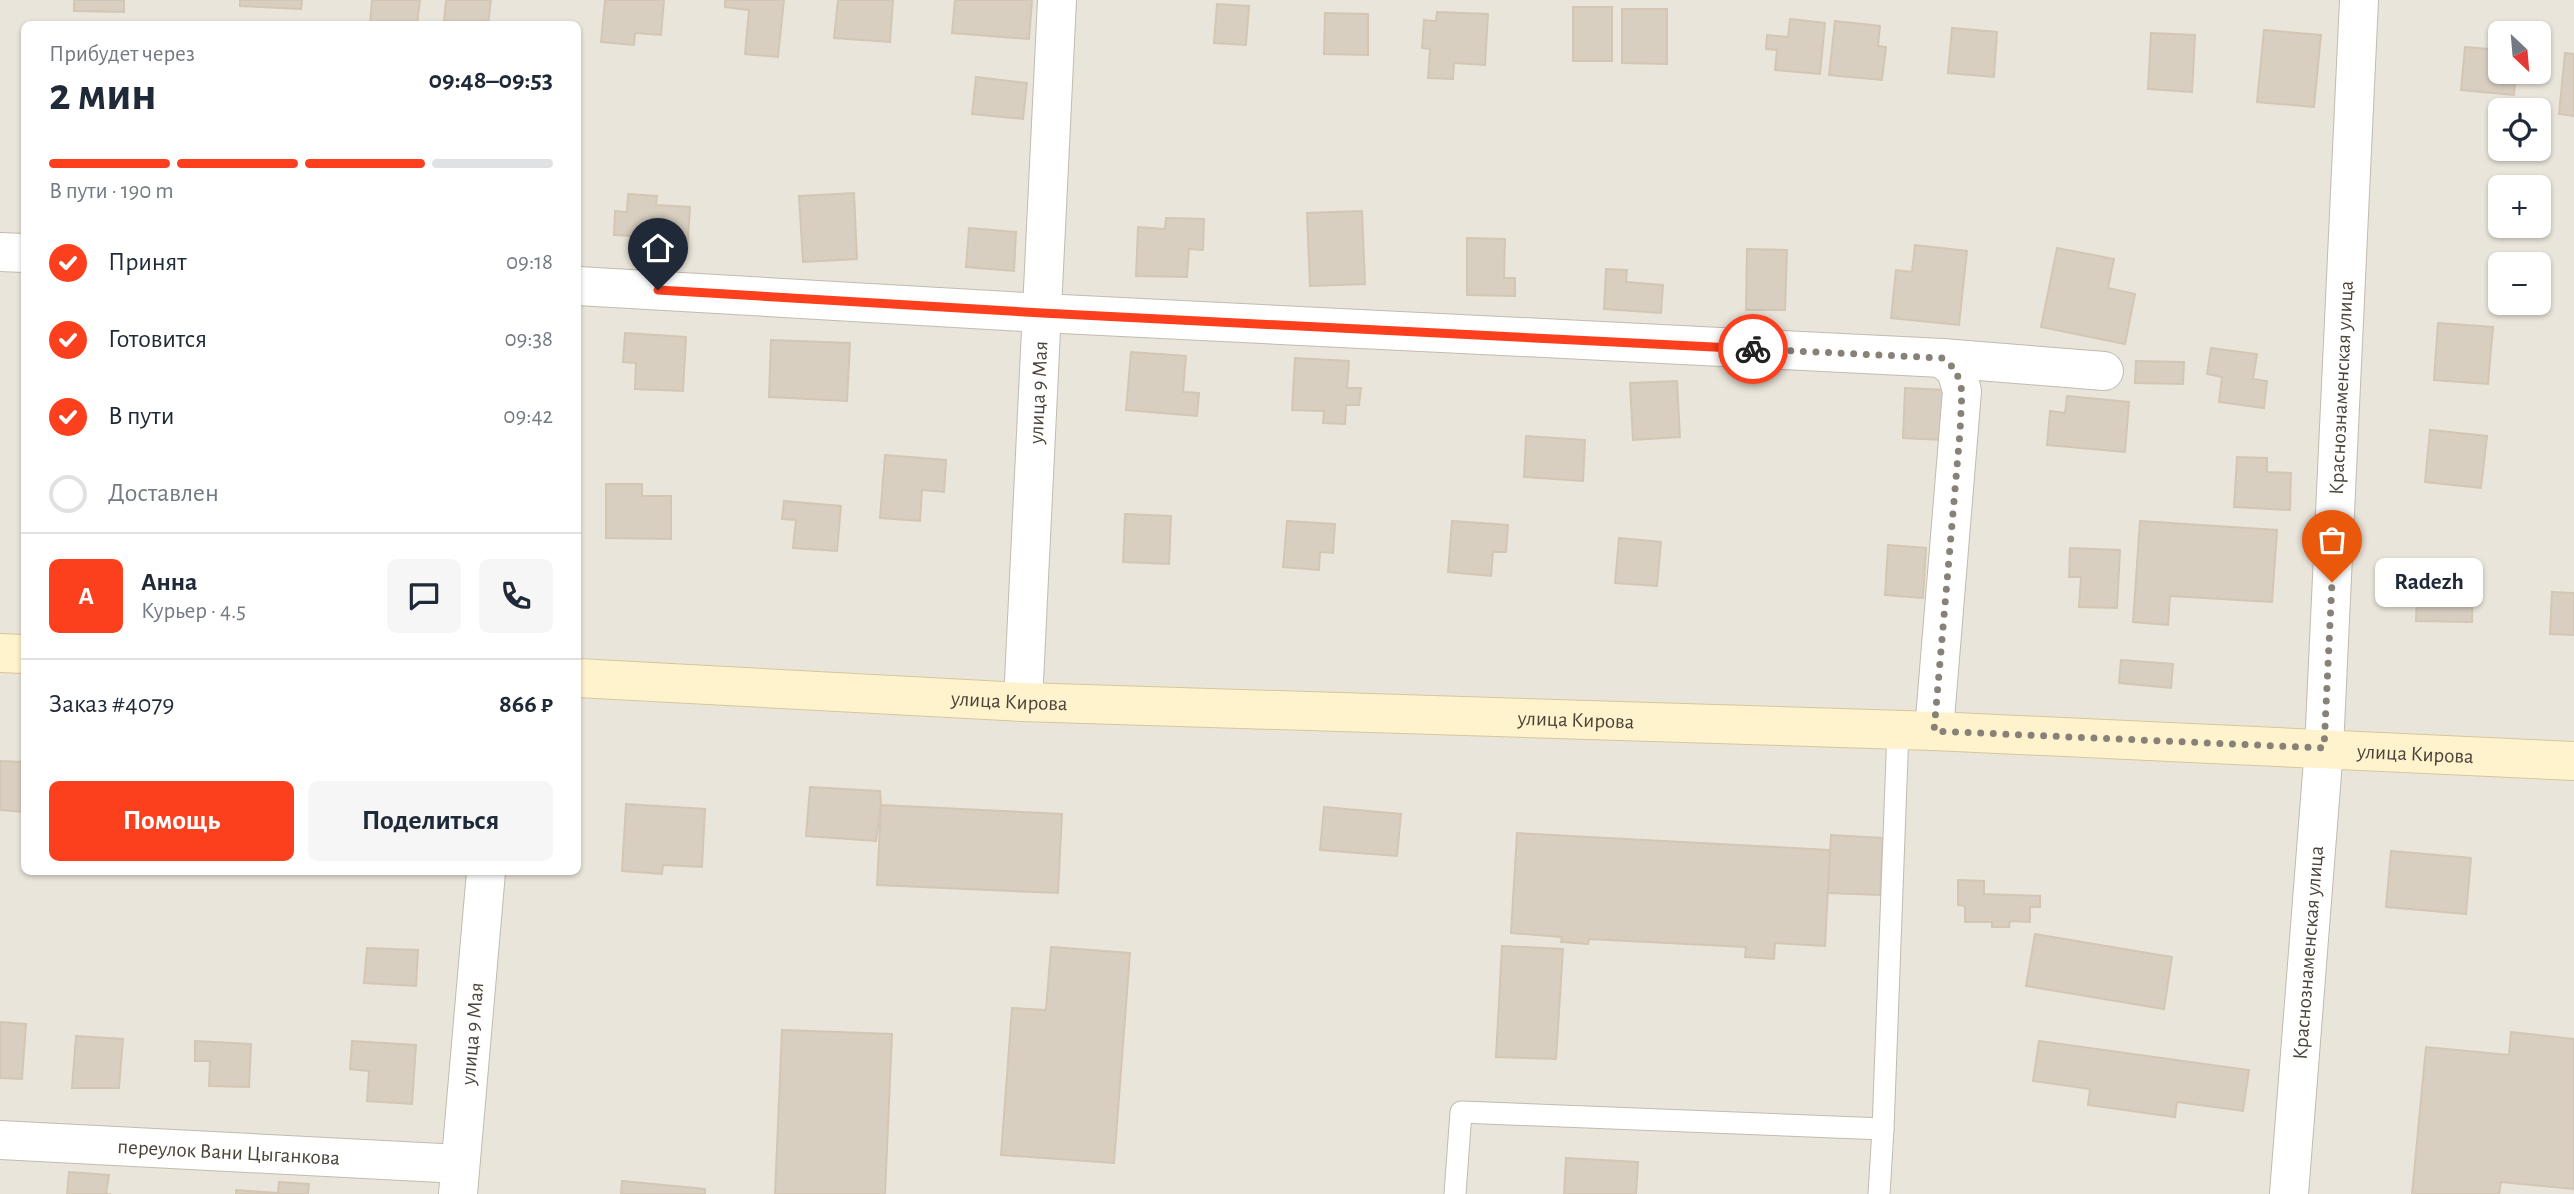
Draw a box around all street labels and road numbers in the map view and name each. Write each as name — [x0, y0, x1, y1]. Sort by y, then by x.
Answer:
street label: Краснознаменская улица — [2326, 280, 2357, 496]
street label: улица 9 Мая — [1025, 340, 1051, 445]
street label: улица Кирова — [950, 688, 1068, 714]
street label: улица Кирова — [1516, 708, 1635, 732]
street label: улица Кирова — [2356, 741, 2474, 767]
street label: Краснознаменская улица — [2290, 845, 2327, 1061]
street label: улица 9 Мая — [457, 981, 487, 1087]
street label: переулок Вани Цыганкова — [117, 1136, 341, 1169]

